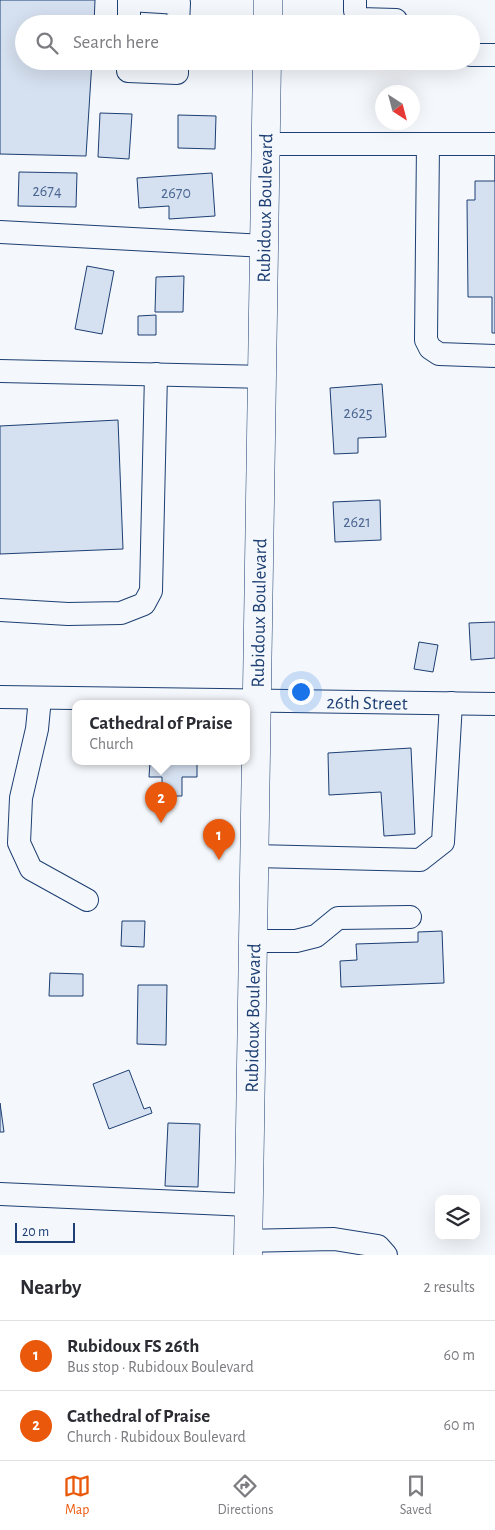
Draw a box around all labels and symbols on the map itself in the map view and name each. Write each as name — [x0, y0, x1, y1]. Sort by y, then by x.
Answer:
north arrow — [375, 85, 420, 130]
street label: Rubidoux Boulevard — [255, 133, 276, 283]
house number: 2674 — [32, 183, 62, 199]
house number: 2670 — [161, 185, 191, 201]
house number: 2625 — [344, 405, 372, 421]
house number: 2621 — [343, 514, 371, 530]
street label: Rubidoux Boulevard — [249, 538, 270, 688]
your location — [288, 679, 314, 705]
street label: 26th Street — [326, 693, 408, 714]
pin: 2 — [145, 782, 177, 823]
pin: 1 — [203, 819, 235, 860]
street label: Rubidoux Boulevard — [243, 943, 264, 1093]
scale bar — [15, 1220, 75, 1243]

